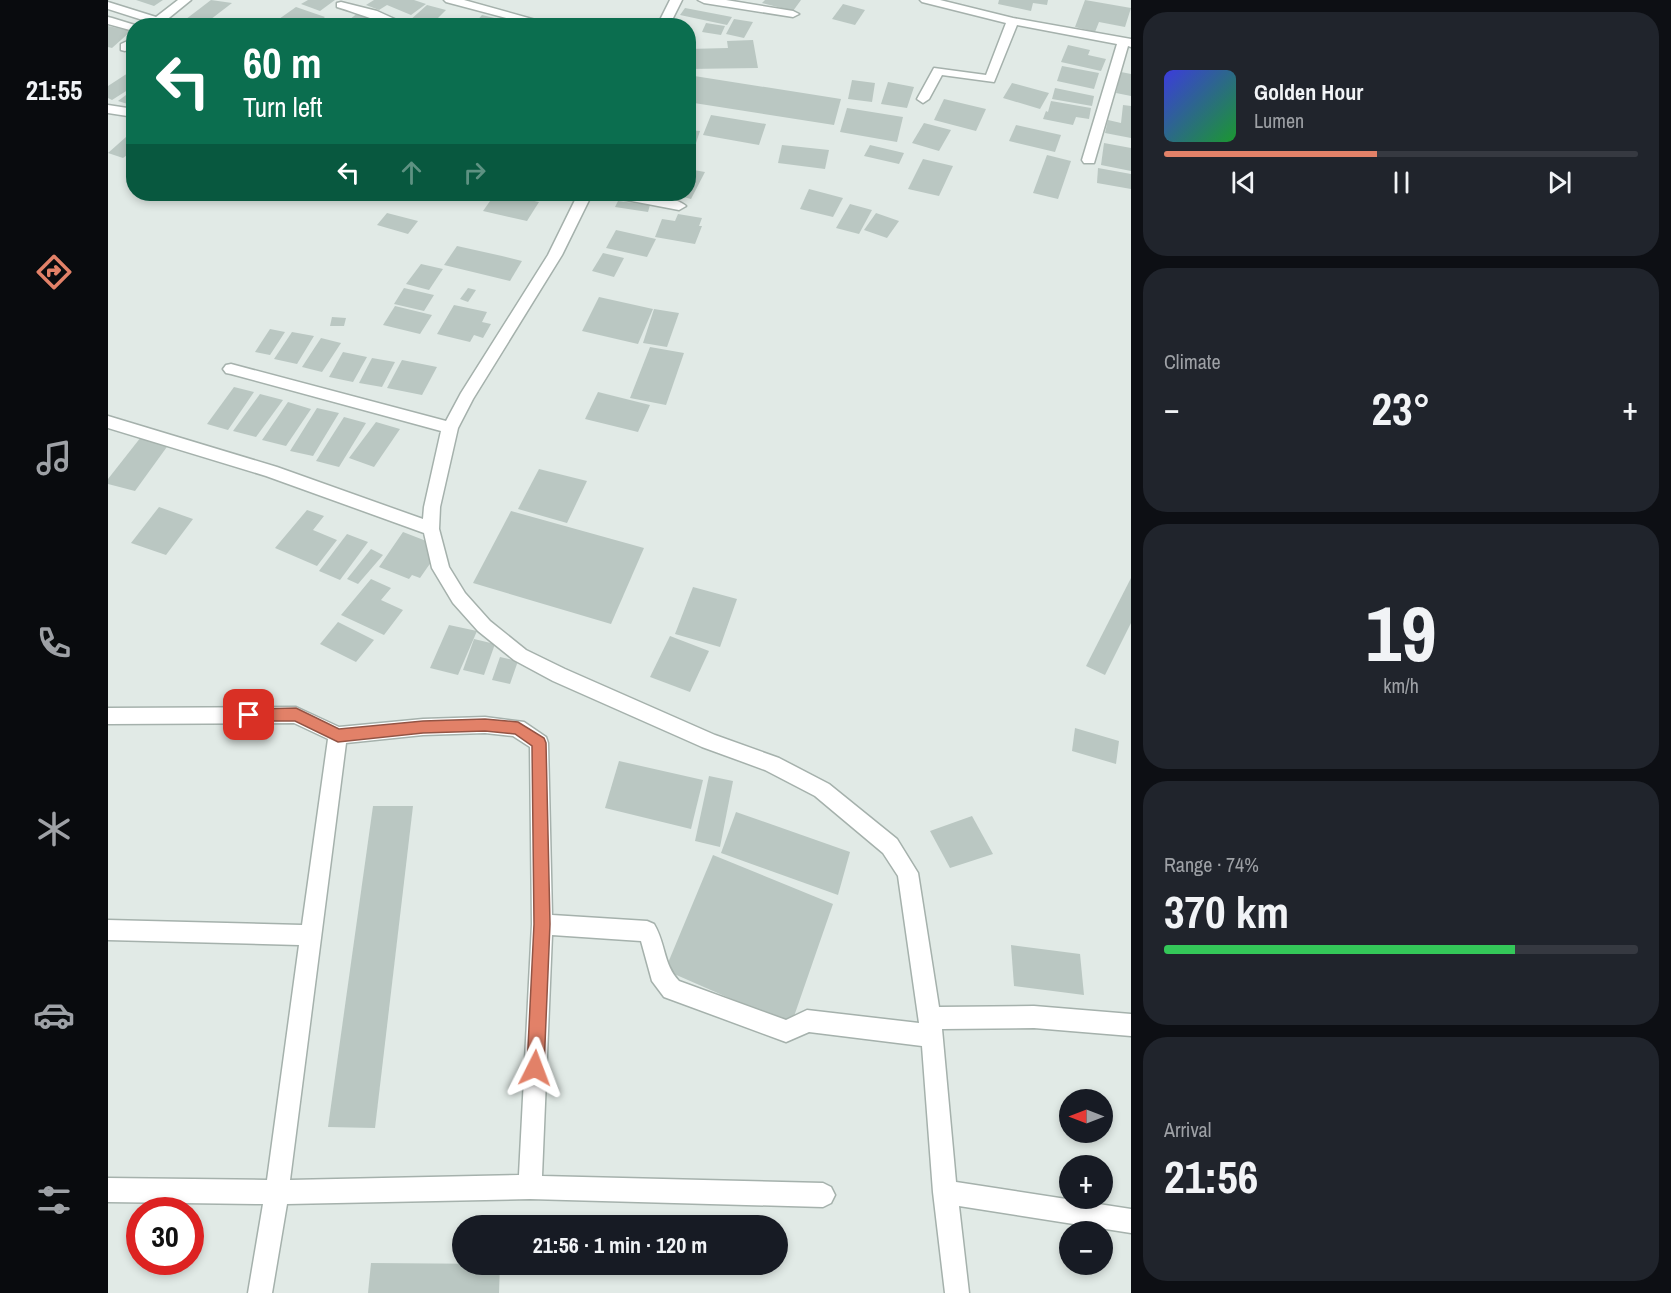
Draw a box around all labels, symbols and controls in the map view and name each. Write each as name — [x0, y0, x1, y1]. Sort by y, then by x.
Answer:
text: 60 m — [243, 35, 322, 91]
icon: left — [144, 42, 222, 120]
text: 21:55 — [26, 72, 82, 108]
text: Golden Hour — [1254, 77, 1363, 107]
text: Turn left — [243, 89, 322, 125]
text: Lumen — [1254, 107, 1304, 134]
icon: left — [332, 156, 365, 189]
icon: ahead — [395, 156, 428, 189]
icon: right — [458, 156, 491, 189]
icon: previous — [1227, 166, 1260, 199]
icon: pause — [1385, 166, 1418, 199]
icon: next — [1543, 166, 1576, 199]
icon: directions — [33, 251, 75, 293]
text: Climate — [1164, 348, 1221, 375]
text: 23° — [1371, 378, 1431, 439]
text: − — [1164, 386, 1180, 430]
text: + — [1622, 386, 1638, 430]
icon: music — [33, 437, 75, 479]
text: 19 — [1365, 580, 1437, 685]
icon: phone — [33, 622, 75, 664]
text: km/h — [1383, 672, 1419, 699]
pin — [223, 689, 274, 740]
icon: arrive — [232, 698, 265, 731]
icon: climate — [33, 808, 75, 850]
text: Range · 74% — [1164, 851, 1259, 878]
text: 370 km — [1164, 881, 1289, 942]
icon: car — [33, 994, 75, 1036]
position arrow — [503, 1036, 567, 1100]
north arrow — [1059, 1089, 1113, 1143]
map controls — [1059, 1089, 1113, 1275]
text: Arrival — [1164, 1116, 1211, 1143]
text: 21:56 — [1164, 1146, 1258, 1207]
button: + — [1059, 1155, 1113, 1209]
icon: filters — [33, 1179, 75, 1221]
speed limit sign: 30 — [126, 1197, 204, 1275]
button: − — [1059, 1221, 1113, 1275]
text: 21:56 · 1 min · 120 m — [533, 1230, 707, 1260]

